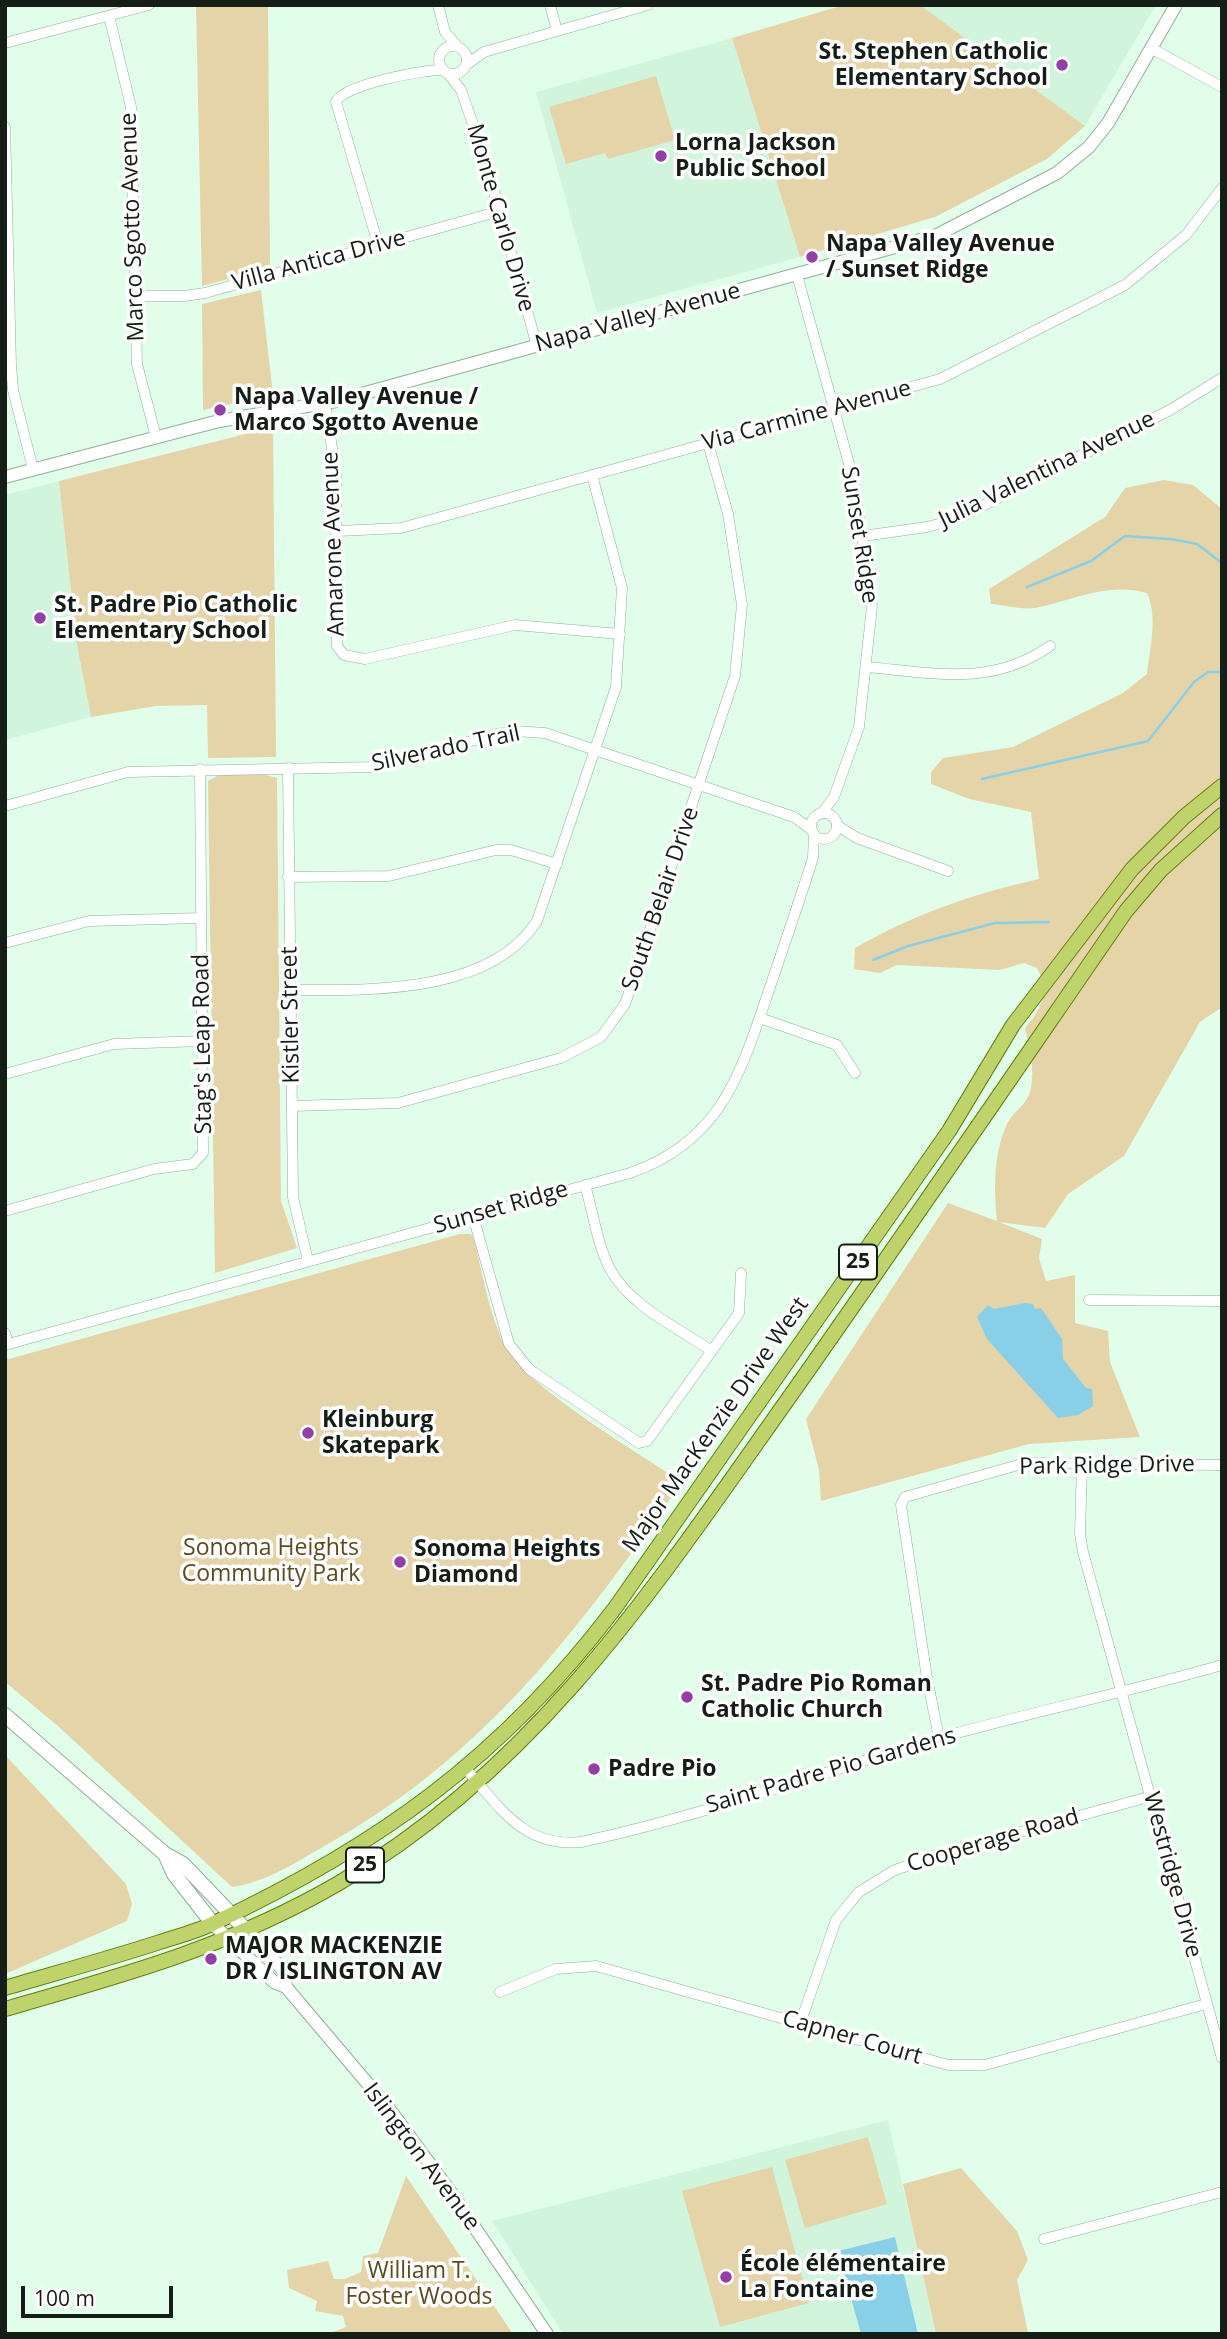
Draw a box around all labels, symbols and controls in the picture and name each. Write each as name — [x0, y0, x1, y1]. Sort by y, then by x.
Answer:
place label: St. Stephen Catholic Elementary School — [818, 38, 1048, 92]
marker: St. Stephen Catholic Elementary School — [1054, 57, 1070, 73]
street label: Marco Sgotto Avenue — [115, 112, 151, 342]
street label: Monte Carlo Drive — [460, 121, 540, 315]
place label: Lorna Jackson Public School — [675, 129, 836, 183]
marker: Lorna Jackson Public School — [653, 148, 669, 164]
street label: Villa Antica Drive — [229, 225, 409, 297]
place label: Napa Valley Avenue / Sunset Ridge — [826, 230, 1055, 284]
marker: Napa Valley Avenue / Sunset Ridge — [804, 249, 820, 265]
street label: Napa Valley Avenue — [532, 277, 744, 359]
street label: Via Carmine Avenue — [700, 375, 914, 457]
place label: Napa Valley Avenue / Marco Sgotto Avenue — [234, 383, 479, 437]
marker: Napa Valley Avenue / Marco Sgotto Avenue — [212, 402, 228, 418]
street label: Julia Valentina Avenue — [934, 406, 1160, 534]
street label: Amarone Avenue — [317, 451, 351, 637]
street label: Sunset Ridge — [835, 465, 883, 605]
place label: St. Padre Pio Catholic Elementary School — [54, 591, 298, 645]
marker: St. Padre Pio Catholic Elementary School — [32, 610, 48, 626]
street label: Silverado Trail — [369, 720, 523, 778]
street label: South Belair Drive — [617, 803, 705, 995]
street label: Kistler Street — [276, 946, 306, 1084]
street label: Stag's Leap Road — [188, 953, 218, 1135]
street label: Sunset Ridge — [431, 1176, 571, 1240]
road number: 25 — [839, 1244, 877, 1280]
street label: Major MacKenzie Drive West — [617, 1292, 815, 1558]
place label: Kleinburg Skatepark — [322, 1406, 440, 1460]
marker: Kleinburg Skatepark — [300, 1425, 316, 1441]
street label: Park Ridge Drive — [1019, 1451, 1195, 1481]
park label: Sonoma Heights Community Park — [182, 1534, 360, 1588]
place label: Sonoma Heights Diamond — [414, 1535, 600, 1589]
marker: Sonoma Heights Diamond — [392, 1554, 408, 1570]
place label: St. Padre Pio Roman Catholic Church — [701, 1670, 932, 1724]
marker: St. Padre Pio Roman Catholic Church — [679, 1689, 695, 1705]
street label: Saint Padre Pio Gardens — [703, 1722, 959, 1820]
place label: Padre Pio — [608, 1755, 717, 1783]
marker: Padre Pio — [586, 1761, 602, 1777]
street label: Westridge Drive — [1137, 1789, 1207, 1961]
street label: Cooperage Road — [904, 1803, 1082, 1879]
road number: 25 — [346, 1848, 384, 1882]
place label: MAJOR MACKENZIE DR / ISLINGTON AV — [225, 1932, 443, 1986]
marker: MAJOR MACKENZIE DR / ISLINGTON AV — [203, 1951, 219, 1967]
street label: Capner Court — [779, 2005, 925, 2071]
street label: Islington Avenue — [356, 2078, 486, 2236]
place label: École élémentaire La Fontaine — [740, 2250, 946, 2304]
park label: William T. Foster Woods — [345, 2257, 493, 2311]
marker: École élémentaire La Fontaine — [718, 2269, 734, 2285]
scale bar — [24, 2272, 177, 2316]
text: 100 m — [34, 2284, 95, 2312]

